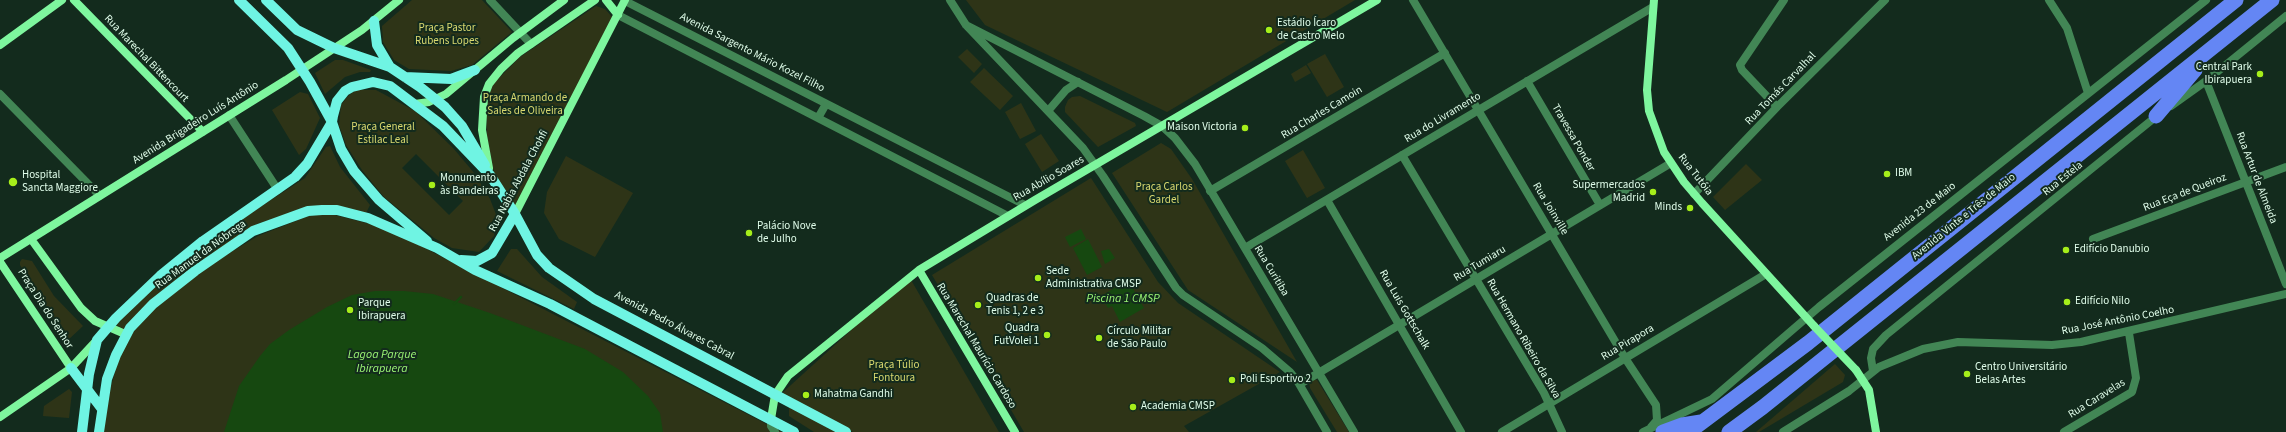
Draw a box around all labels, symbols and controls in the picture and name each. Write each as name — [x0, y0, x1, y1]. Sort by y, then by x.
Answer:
street label: Avenida Sargento Mário Kozel Filho — [677, 11, 827, 95]
street label: Rua Marechal Bittencourt — [101, 13, 191, 105]
place label: Estádio Ícaro de Castro Melo — [1277, 17, 1345, 43]
park label: Praça Pastor Rubens Lopes — [415, 22, 479, 48]
marker: Estádio Ícaro de Castro Melo — [1264, 25, 1274, 35]
street label: Rua Tomás Carvalhal — [1743, 50, 1819, 128]
place label: Central Park Ibirapuera — [2196, 61, 2252, 87]
marker: Central Park Ibirapuera — [2255, 69, 2265, 79]
street label: Avenida Brigadeiro Luís Antônio — [131, 79, 261, 167]
street label: Rua Charles Camoin — [1279, 84, 1365, 142]
street label: Rua do Livramento — [1402, 90, 1484, 146]
park label: Praça Armando de Sales de Oliveira — [483, 92, 567, 118]
street label: Travessa Ponder — [1548, 102, 1598, 174]
park label: Praça General Estilac Leal — [351, 121, 415, 147]
place label: Maison Victoria — [1167, 121, 1237, 135]
marker: Maison Victoria — [1240, 123, 1250, 133]
street label: Rua Nabia Abdala Chohfi — [487, 128, 551, 234]
street label: Rua Artur de Almeida — [2232, 130, 2280, 226]
street label: Rua Tutóia — [1675, 152, 1715, 198]
street label: Rua Abílio Soares — [1011, 153, 1087, 205]
street label: Rua Estela — [2040, 159, 2086, 199]
place label: IBM — [1895, 167, 1912, 181]
place label: Hospital Sancta Maggiore — [22, 169, 98, 195]
marker: IBM — [1882, 169, 1892, 179]
street label: Avenida Vinte e Três de Maio — [1909, 171, 2019, 263]
street label: Rua Eça de Queiroz — [2142, 171, 2228, 215]
place label: Monumento às Bandeiras — [440, 172, 498, 198]
marker: Hospital Sancta Maggiore — [7, 176, 19, 188]
place label: Supermercados Madrid — [1572, 179, 1645, 205]
marker: Monumento às Bandeiras — [427, 180, 437, 190]
street label: Rua Joinville — [1529, 180, 1571, 238]
street label: Avenida 23 de Maio — [1881, 180, 1959, 244]
park label: Praça Carlos Gardel — [1136, 181, 1192, 207]
marker: Supermercados Madrid — [1648, 187, 1658, 197]
place label: Minds — [1655, 201, 1682, 215]
marker: Minds — [1685, 203, 1695, 213]
street label: Rua Manuel da Nóbrega — [153, 218, 249, 292]
place label: Palácio Nove de Julho — [757, 220, 816, 246]
marker: Palácio Nove de Julho — [744, 228, 754, 238]
street label: Rua Curitiba — [1251, 243, 1291, 299]
street label: Rua Tumiaru — [1452, 243, 1508, 285]
place label: Edifício Danubio — [2074, 243, 2149, 257]
marker: Edifício Danubio — [2061, 245, 2071, 255]
place label: Sede Administrativa CMSP — [1046, 265, 1141, 291]
street label: Praça Dia do Senhor — [14, 267, 76, 351]
street label: Rua Luis Gottschalk — [1376, 268, 1432, 352]
marker: Sede Administrativa CMSP — [1033, 273, 1043, 283]
street label: Rua Hermano Ribeiro da Silva — [1483, 277, 1563, 401]
street label: Rua Marechal Maurício Cardoso — [933, 281, 1019, 411]
street label: Avenida Pedro Álvares Cabral — [612, 289, 736, 363]
place label: Quadras de Tenis 1, 2 e 3 — [986, 292, 1043, 318]
water label: Piscina 1 CMSP — [1086, 292, 1160, 306]
place label: Edifício Nilo — [2075, 295, 2130, 309]
place label: Parque Ibirapuera — [358, 297, 405, 323]
marker: Edifício Nilo — [2062, 297, 2072, 307]
marker: Quadras de Tenis 1, 2 e 3 — [973, 300, 983, 310]
street label: Rua José Antônio Coelho — [2061, 304, 2175, 338]
marker: Parque Ibirapuera — [345, 305, 355, 315]
place label: Quadra FutVolei 1 — [994, 322, 1039, 348]
street label: Rua Pirapora — [1599, 322, 1657, 364]
place label: Círculo Militar de São Paulo — [1107, 325, 1171, 351]
marker: Quadra FutVolei 1 — [1042, 330, 1052, 340]
marker: Círculo Militar de São Paulo — [1094, 333, 1104, 343]
water label: Lagoa Parque Ibirapuera — [348, 348, 416, 376]
park label: Praça Túlio Fontoura — [869, 359, 919, 385]
place label: Centro Universitário Belas Artes — [1975, 361, 2067, 387]
marker: Centro Universitário Belas Artes — [1962, 369, 1972, 379]
place label: Poli Esportivo 2 — [1240, 373, 1311, 387]
marker: Poli Esportivo 2 — [1227, 375, 1237, 385]
street label: Rua Caravelas — [2066, 376, 2128, 422]
place label: Mahatma Gandhi — [814, 388, 893, 402]
marker: Mahatma Gandhi — [801, 390, 811, 400]
place label: Academia CMSP — [1141, 400, 1215, 414]
marker: Academia CMSP — [1128, 402, 1138, 412]

